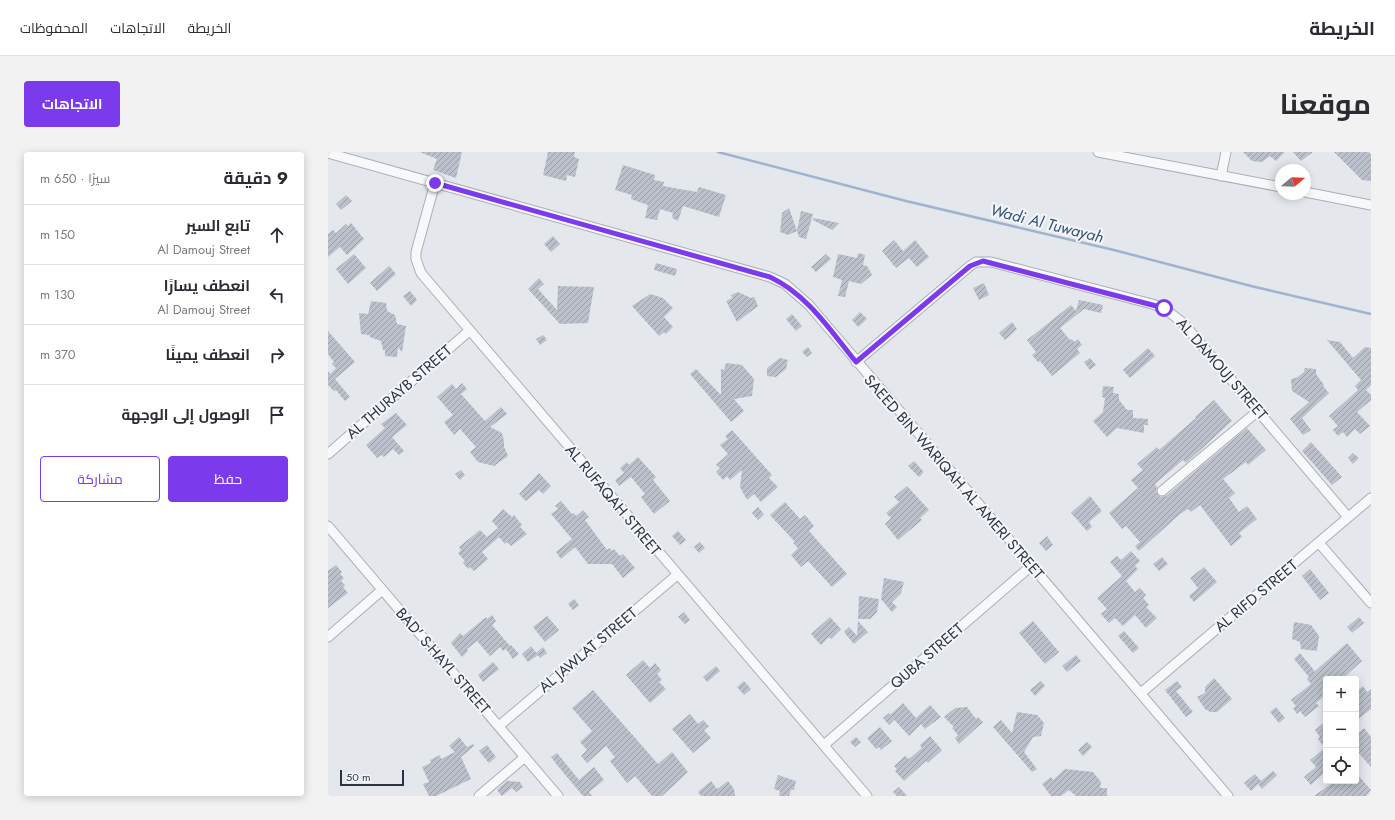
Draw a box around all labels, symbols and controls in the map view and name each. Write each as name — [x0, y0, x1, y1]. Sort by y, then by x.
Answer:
text: الخريطة — [1309, 15, 1375, 42]
text: المحفوظات — [20, 18, 88, 38]
text: الاتجاهات — [110, 18, 166, 38]
text: الخريطة — [188, 18, 231, 38]
button: الاتجاهات — [24, 81, 120, 127]
text: موقعنا — [1280, 84, 1371, 125]
north arrow — [1275, 164, 1311, 200]
text: 9 دقيقة — [223, 166, 288, 190]
text: سيرًا · 650 m — [40, 169, 110, 188]
route end — [426, 174, 444, 192]
water label: Wadi Al Tuwayah — [988, 198, 1106, 249]
text: تابع السير — [186, 215, 250, 237]
icon: ahead — [266, 224, 288, 246]
text: 150 m — [40, 225, 75, 244]
text: Al Damouj Street — [157, 240, 250, 259]
text: انعطف يسارًا — [164, 275, 250, 297]
icon: left — [266, 284, 288, 306]
text: 130 m — [40, 285, 75, 304]
route start — [1155, 299, 1173, 317]
text: Al Damouj Street — [157, 300, 250, 319]
street label: AL DAMOUJ STREET — [1171, 313, 1273, 425]
street label: AL THURAYB STREET — [341, 340, 457, 444]
text: انعطف يمينًا — [166, 344, 250, 366]
icon: right — [266, 344, 288, 366]
text: 370 m — [40, 345, 76, 364]
street label: SAEED BIN WARIQAH AL AMERI STREET — [859, 370, 1049, 584]
text: الوصول إلى الوجهة — [121, 404, 250, 426]
icon: arrive — [266, 404, 288, 426]
street label: AL RUFAQAH STREET — [560, 440, 666, 560]
button: مشاركة — [40, 456, 160, 502]
button: حفظ — [168, 456, 288, 502]
street label: AL RIFD STREET — [1210, 555, 1302, 637]
street label: AL JAWLAT STREET — [534, 602, 642, 698]
street label: BAD' S-HAYL STREET — [391, 603, 496, 719]
street label: QUBA STREET — [885, 618, 969, 694]
map controls — [1323, 676, 1359, 784]
button: + — [1323, 676, 1359, 712]
button: − — [1323, 712, 1359, 748]
button: locate — [1323, 748, 1359, 784]
scale bar — [340, 768, 404, 787]
text: 50 m — [346, 769, 371, 785]

